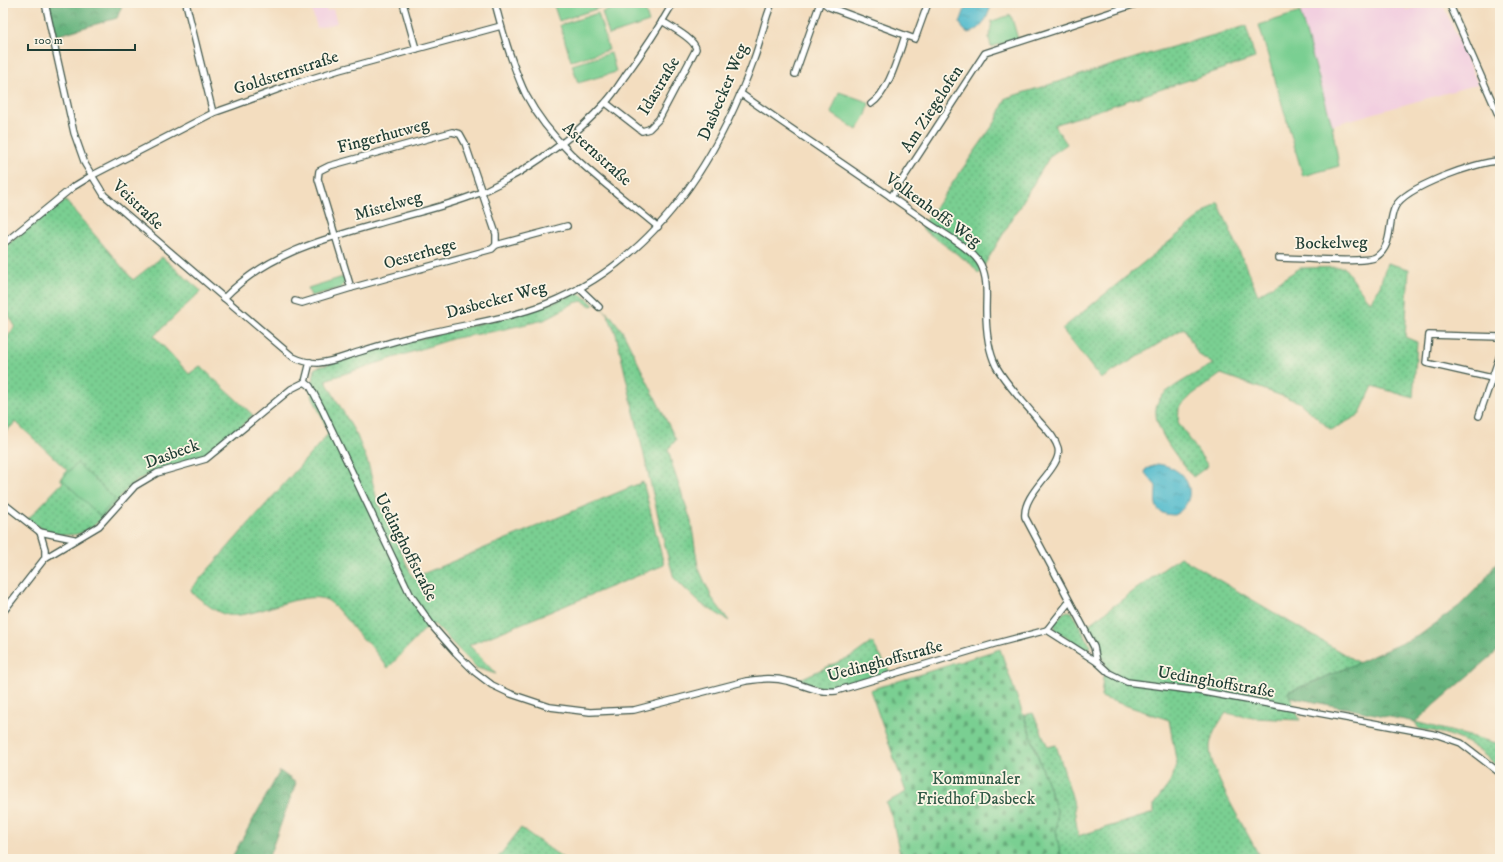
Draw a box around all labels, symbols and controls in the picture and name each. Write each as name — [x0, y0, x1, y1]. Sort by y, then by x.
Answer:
scale bar — [28, 26, 135, 52]
text: 100 m — [34, 33, 63, 48]
street label: Dasbecker Weg — [693, 40, 754, 144]
street label: Goldsternstraße — [231, 46, 341, 100]
street label: Idastraße — [633, 53, 685, 119]
street label: Am Ziegelofen — [896, 61, 968, 157]
street label: Fingerhutweg — [335, 113, 432, 159]
street label: Asternstraße — [558, 117, 636, 191]
street label: Volkenhoffs Weg — [880, 167, 986, 253]
street label: Veistraße — [107, 175, 169, 235]
street label: Mistelweg — [352, 186, 425, 226]
street label: Bockelweg — [1294, 231, 1368, 255]
street label: Oesterhege — [381, 233, 459, 275]
street label: Dasbecker Weg — [443, 276, 549, 324]
street label: Dasbeck — [142, 434, 203, 474]
street label: Uedinghoffstraße — [369, 489, 443, 605]
street label: Uedinghoffstraße — [825, 635, 945, 687]
street label: Uedinghoffstraße — [1156, 661, 1276, 703]
park label: Kommunaler Friedhof Dasbeck — [917, 768, 1036, 810]

